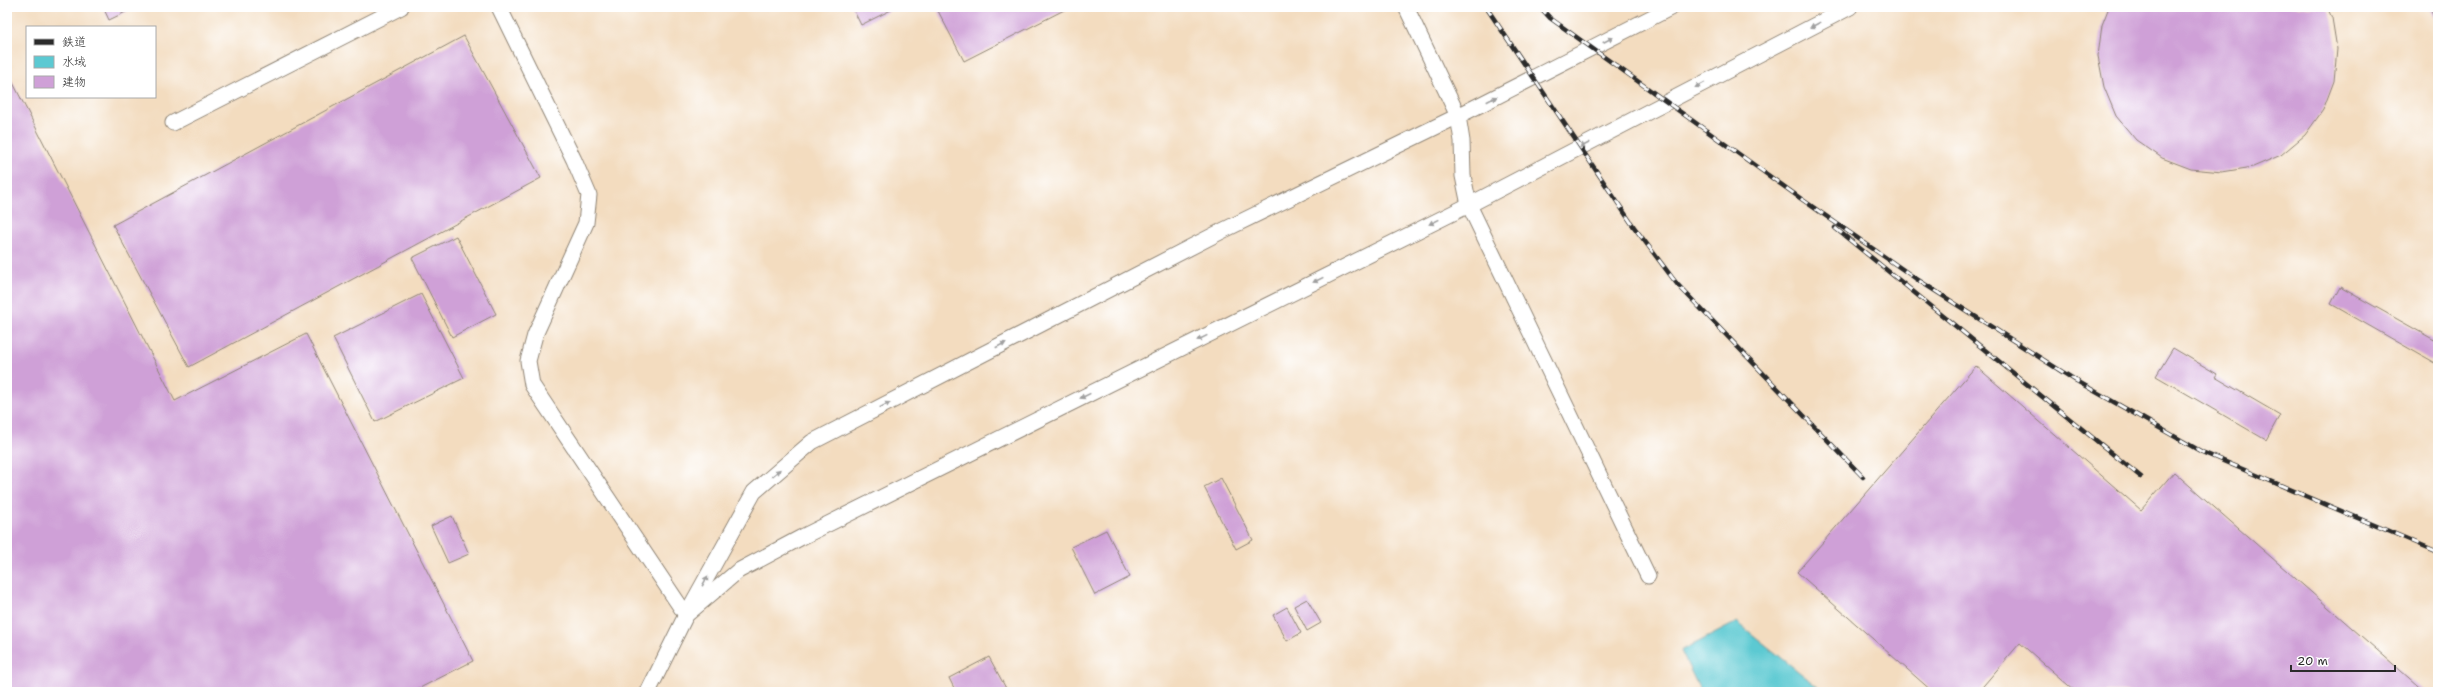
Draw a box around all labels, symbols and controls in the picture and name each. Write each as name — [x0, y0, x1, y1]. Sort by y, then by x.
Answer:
one-way arrow — [1810, 22, 1821, 28]
legend — [26, 26, 156, 98]
text: 鉄道 — [62, 34, 86, 50]
one-way arrow — [1603, 36, 1614, 43]
text: 水域 — [62, 54, 86, 70]
text: 建物 — [62, 74, 86, 90]
one-way arrow — [1694, 82, 1706, 89]
one-way arrow — [1487, 96, 1498, 102]
one-way arrow — [1579, 142, 1591, 148]
one-way arrow — [1429, 219, 1440, 225]
one-way arrow — [1312, 277, 1324, 283]
one-way arrow — [1196, 335, 1207, 341]
one-way arrow — [995, 342, 1006, 349]
one-way arrow — [1079, 393, 1091, 399]
one-way arrow — [879, 402, 891, 408]
one-way arrow — [770, 469, 781, 478]
one-way arrow — [701, 575, 708, 586]
scale bar — [2291, 647, 2395, 673]
text: 20 m — [2297, 653, 2328, 669]

